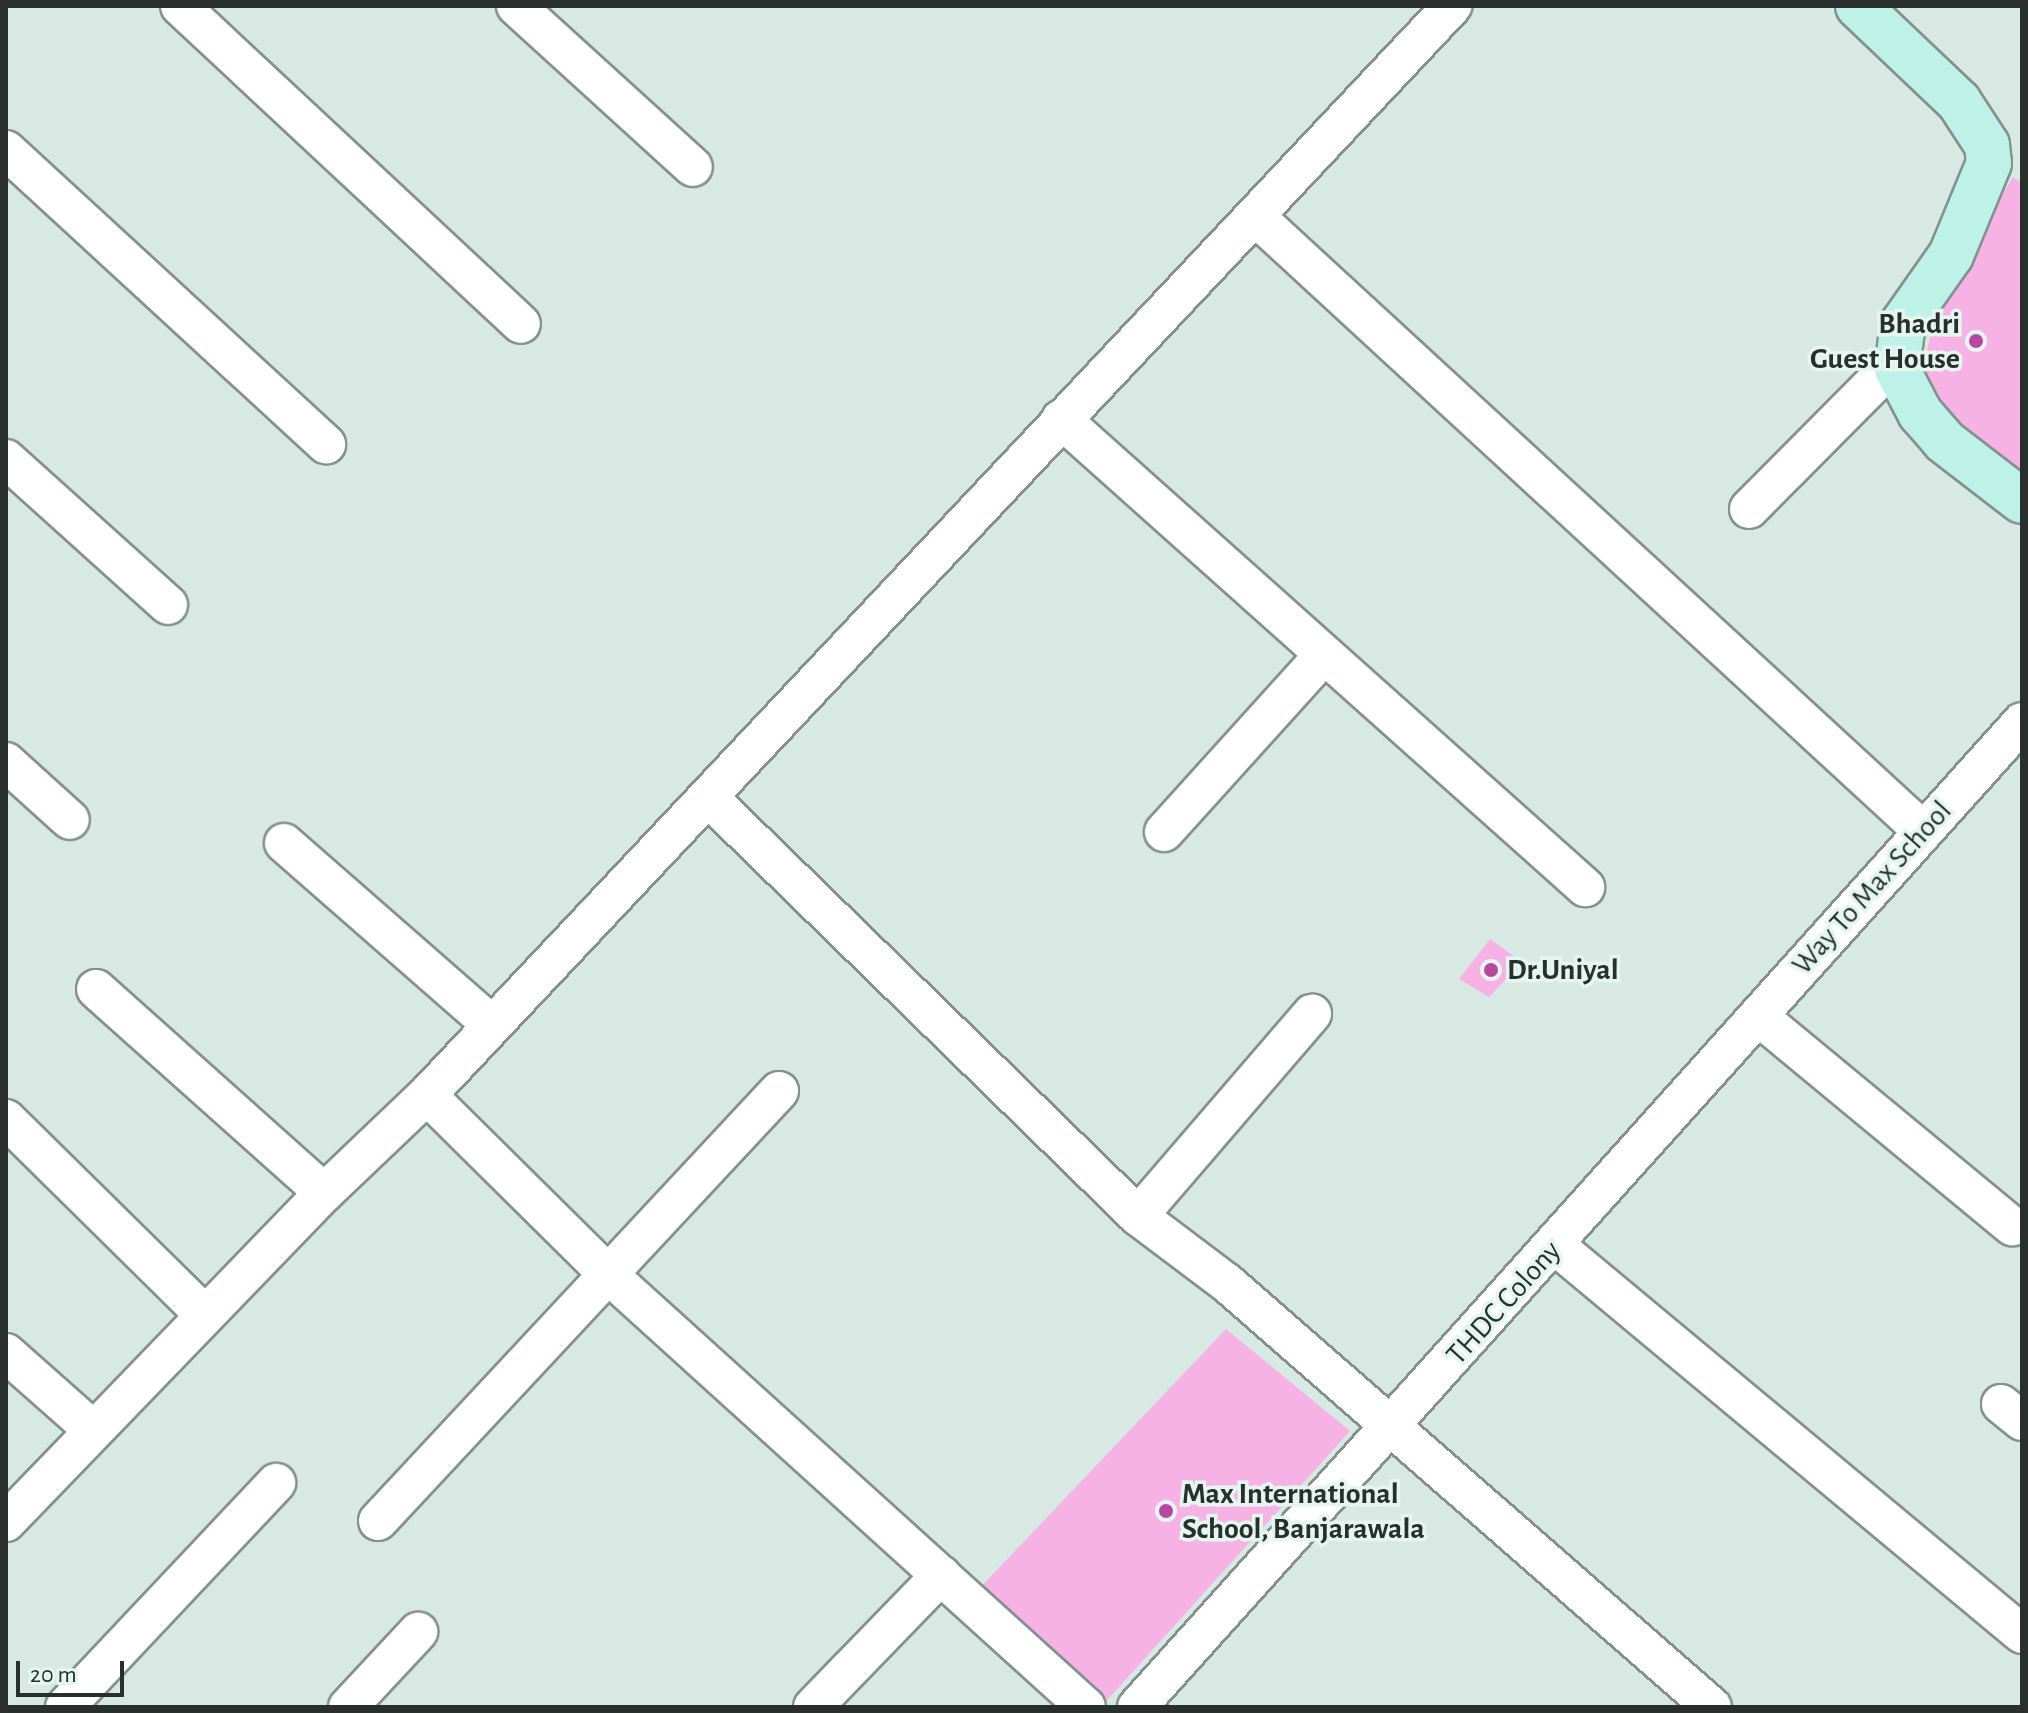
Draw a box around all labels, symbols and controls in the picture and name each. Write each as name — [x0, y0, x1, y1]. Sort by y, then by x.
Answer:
place label: Bhadri Guest House — [1810, 306, 1960, 376]
marker: Bhadri Guest House — [1967, 332, 1985, 350]
street label: Way To Max School — [1784, 794, 1960, 982]
place label: Dr.Uniyal — [1507, 952, 1619, 988]
marker: Dr.Uniyal — [1482, 961, 1500, 979]
street label: THDC Colony — [1439, 1234, 1569, 1372]
place label: Max International School, Banjarawala — [1182, 1476, 1425, 1546]
marker: Max International School, Banjarawala — [1157, 1502, 1175, 1520]
scale bar — [20, 1645, 128, 1695]
text: 20 m — [30, 1663, 77, 1687]

